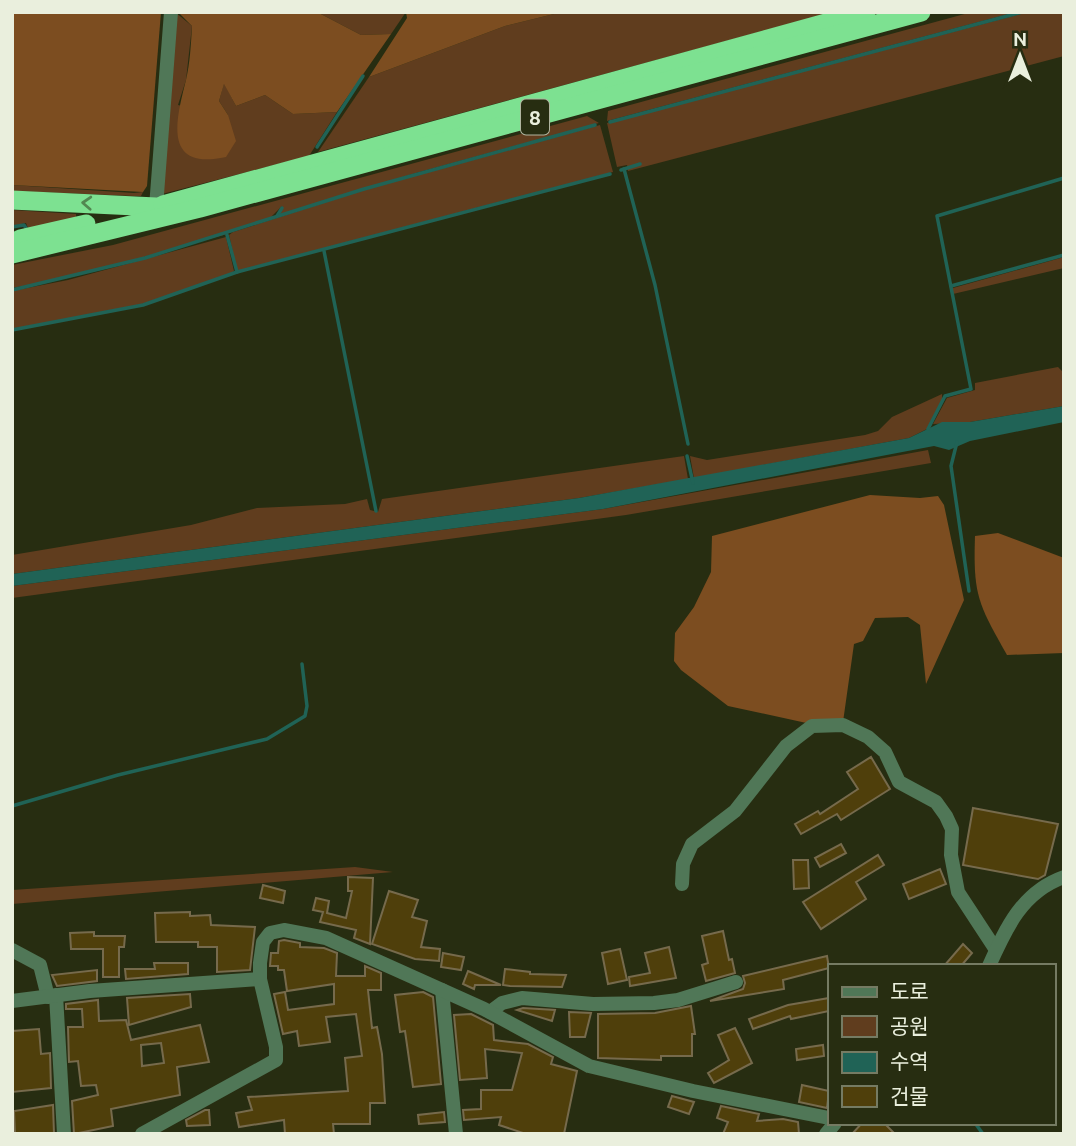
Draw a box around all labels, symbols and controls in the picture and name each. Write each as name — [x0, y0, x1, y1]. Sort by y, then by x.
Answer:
north arrow — [985, 21, 1055, 91]
text: N — [1013, 28, 1027, 50]
road number: 8 — [521, 100, 549, 134]
one-way arrow — [82, 196, 93, 211]
legend — [828, 964, 1055, 1125]
text: 도로 — [890, 979, 929, 1003]
text: 공원 — [890, 1014, 929, 1038]
text: 수역 — [890, 1049, 929, 1073]
text: 건물 — [890, 1084, 929, 1108]

